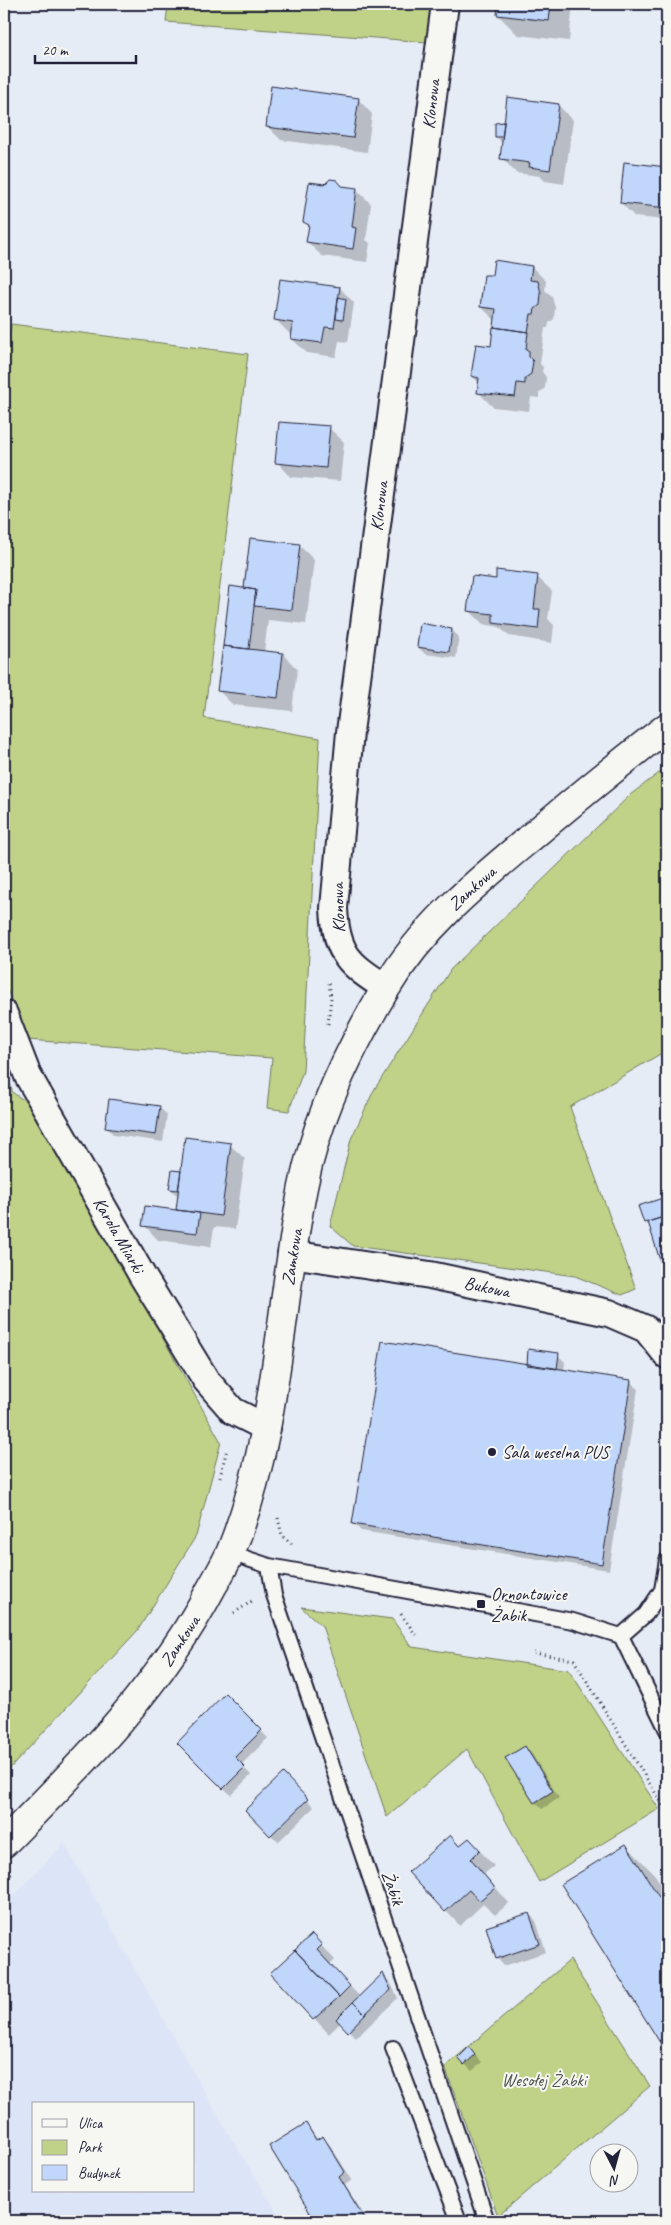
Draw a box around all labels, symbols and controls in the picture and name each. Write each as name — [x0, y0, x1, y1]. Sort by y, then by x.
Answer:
scale bar — [35, 32, 136, 64]
text: 20 m — [42, 41, 69, 60]
street label: Klonowa — [417, 76, 445, 130]
street label: Klonowa — [365, 478, 393, 532]
street label: Zamkowa — [444, 860, 502, 915]
street label: Klonowa — [326, 881, 350, 933]
street label: Karola Miarki — [89, 1193, 151, 1279]
street label: Zamkowa — [277, 1226, 308, 1287]
street label: Bukowa — [462, 1271, 513, 1303]
place label: Sala weselna PUS — [502, 1441, 611, 1463]
marker: Sala weselna PUS — [486, 1446, 498, 1458]
place label: Ornontowice Żabik — [491, 1583, 568, 1626]
marker: Ornontowice Żabik — [475, 1598, 487, 1610]
street label: Zamkowa — [155, 1610, 206, 1671]
street label: Żabik — [377, 1868, 410, 1909]
park label: Wesołej Żabki — [502, 2069, 589, 2091]
legend — [32, 2102, 195, 2192]
text: Ulica — [78, 2114, 103, 2133]
text: Park — [78, 2138, 103, 2157]
north arrow — [588, 2142, 638, 2192]
text: Budynek — [78, 2164, 121, 2183]
text: N — [608, 2172, 621, 2190]

